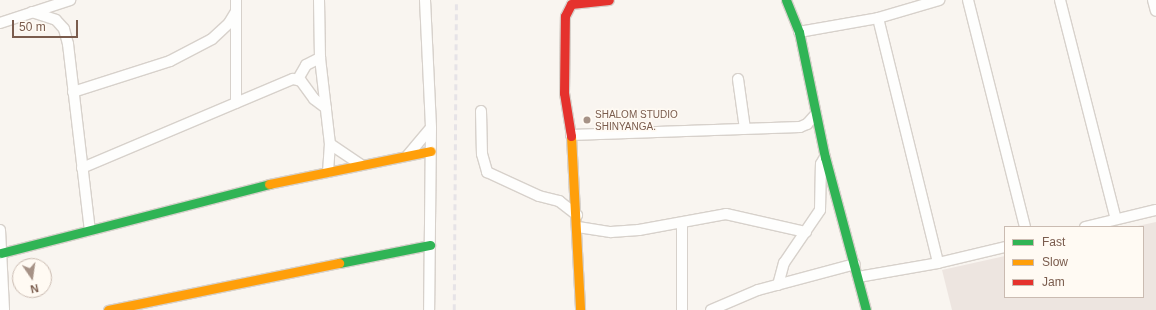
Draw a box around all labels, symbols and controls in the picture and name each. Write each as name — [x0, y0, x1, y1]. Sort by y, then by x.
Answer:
scale bar — [14, 12, 80, 38]
text: 50 m — [19, 20, 46, 34]
place label: SHALOM STUDIO SHINYANGA. — [595, 108, 678, 132]
marker: SHALOM STUDIO SHINYANGA. — [582, 115, 592, 125]
legend — [1004, 226, 1144, 298]
text: Fast — [1042, 235, 1065, 249]
text: Slow — [1042, 255, 1068, 269]
north arrow — [12, 258, 52, 298]
text: Jam — [1042, 275, 1065, 289]
text: N — [29, 282, 40, 295]

